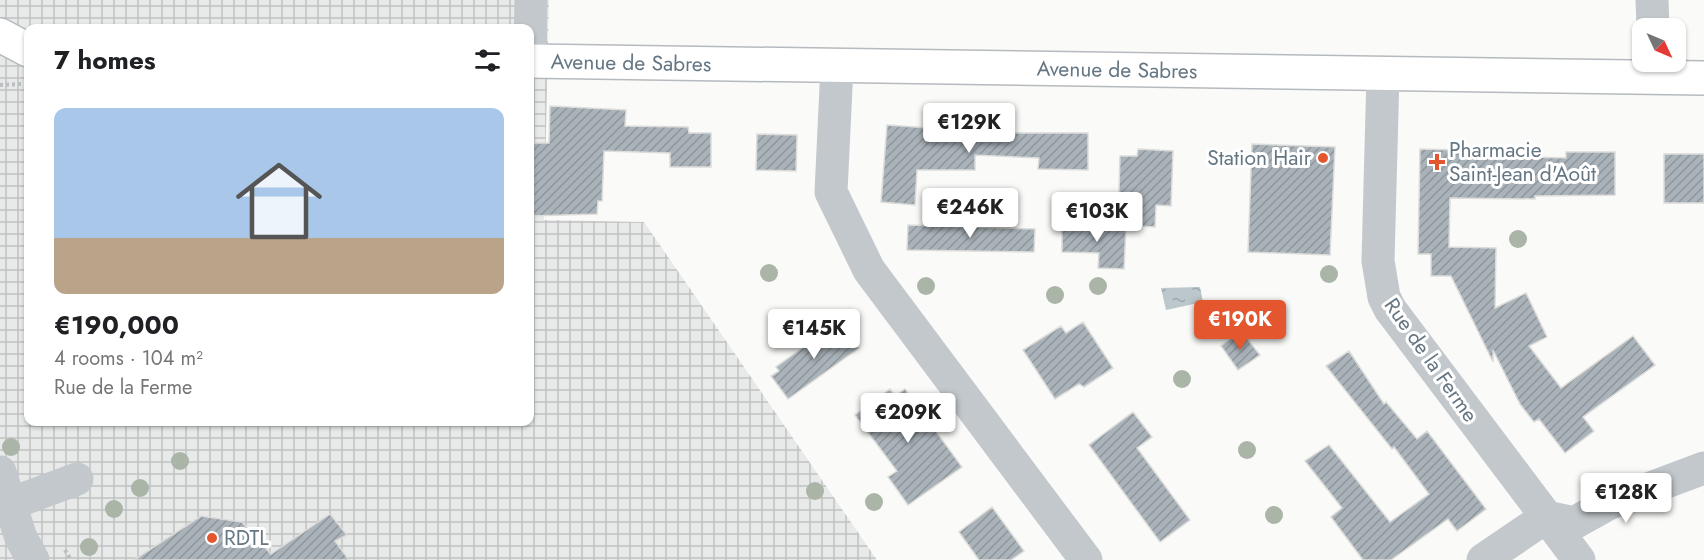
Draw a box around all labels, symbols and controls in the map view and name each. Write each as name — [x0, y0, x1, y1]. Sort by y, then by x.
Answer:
north arrow — [1632, 18, 1686, 72]
map controls — [1632, 18, 1686, 72]
text: 7 homes — [54, 41, 156, 79]
icon: filters — [471, 44, 504, 77]
street label: Avenue de Sabres — [550, 47, 712, 79]
street label: Avenue de Sabres — [1036, 54, 1198, 86]
pin: €129K — [927, 103, 1011, 154]
text: €129K — [937, 108, 1001, 137]
place label: Pharmacie Saint-Jean d'Août — [1449, 135, 1596, 189]
place label: Station Hair — [1207, 143, 1312, 173]
icon: home — [225, 147, 333, 255]
marker: Station Hair — [1316, 151, 1330, 165]
marker: Pharmacie Saint-Jean d'Août — [1430, 155, 1444, 169]
pin: €246K — [928, 188, 1012, 239]
pin: €103K — [1055, 192, 1139, 243]
text: €246K — [936, 193, 1004, 222]
text: €103K — [1066, 197, 1128, 226]
street label: Rue de la Ferme — [1377, 292, 1485, 428]
pin: €190K — [1198, 300, 1282, 351]
text: €190K — [1208, 305, 1272, 334]
text: €190,000 — [54, 306, 179, 344]
pin: €145K — [772, 309, 856, 360]
text: €145K — [782, 314, 846, 343]
text: 4 rooms · 104 m² — [54, 344, 203, 373]
text: Rue de la Ferme — [54, 373, 192, 402]
pin: €209K — [866, 393, 950, 444]
text: €209K — [875, 398, 941, 427]
pin: €128K — [1584, 473, 1668, 524]
text: €128K — [1595, 478, 1657, 507]
place label: RDTL — [224, 523, 269, 553]
marker: RDTL — [205, 531, 219, 545]

